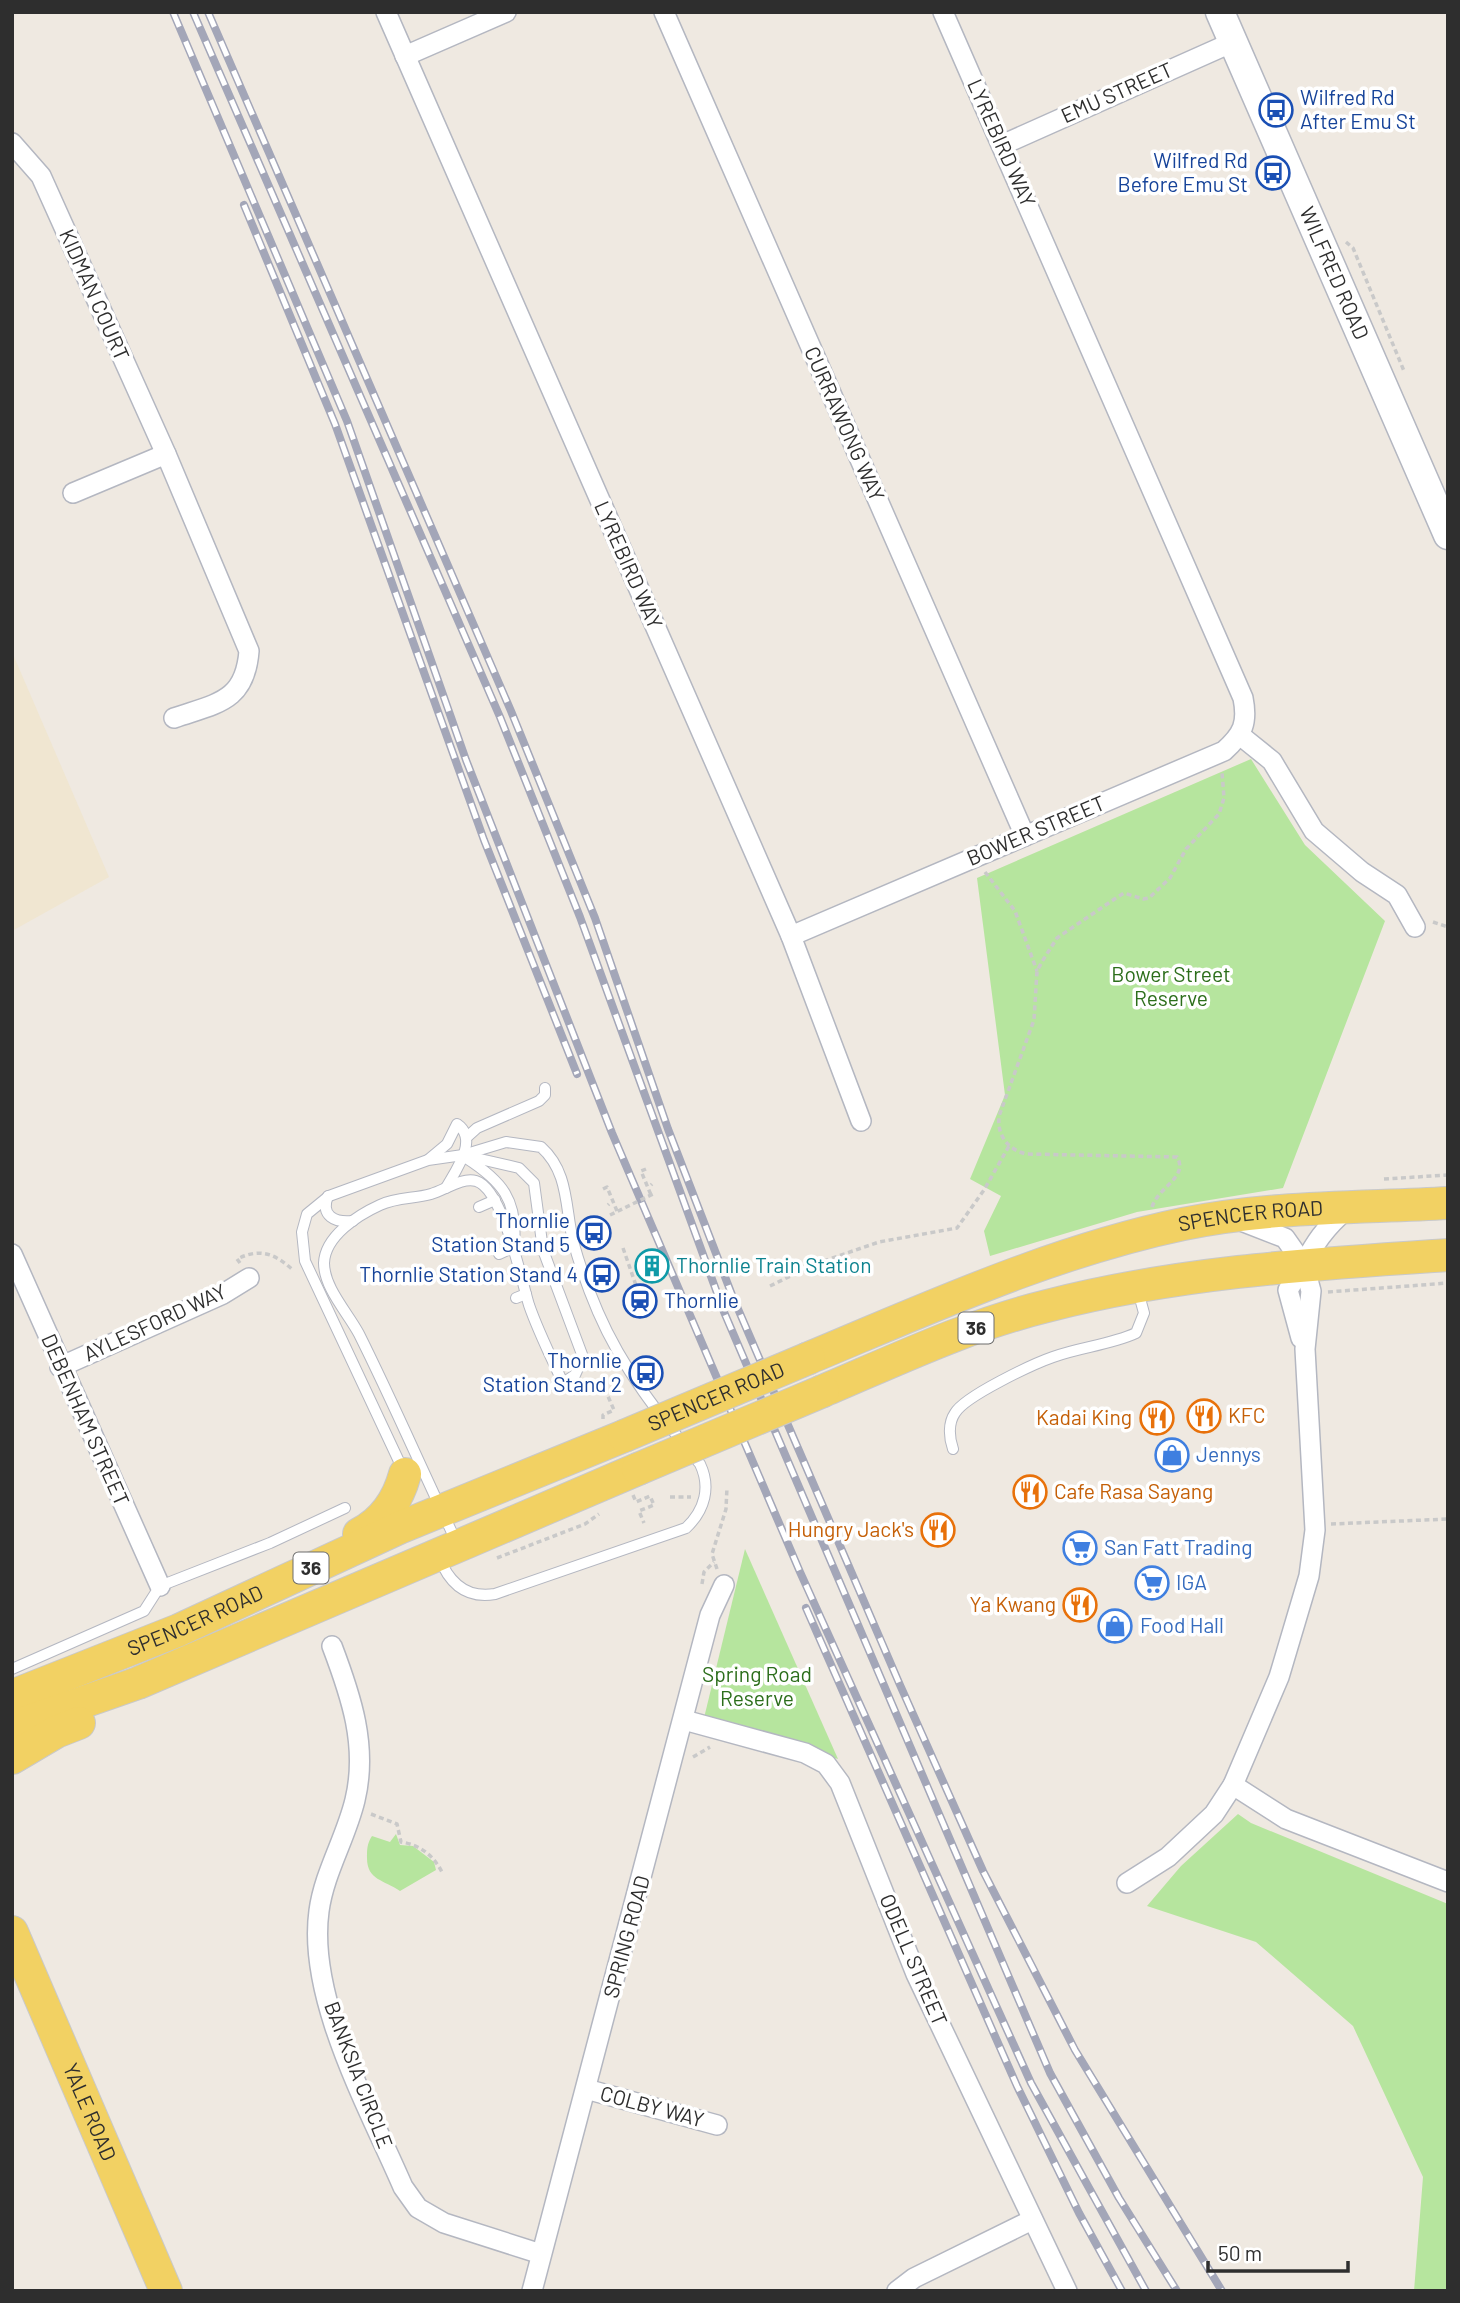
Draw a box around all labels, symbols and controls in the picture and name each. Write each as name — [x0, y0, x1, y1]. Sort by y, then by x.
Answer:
street label: EMU STREET — [1057, 56, 1176, 127]
street label: LYREBIRD WAY — [963, 75, 1042, 210]
place label: Wilfred Rd After Emu St — [1300, 84, 1416, 133]
bus stop icon: Wilfred Rd After Emu St — [1257, 91, 1295, 129]
place label: Wilfred Rd Before Emu St — [1117, 147, 1248, 196]
bus stop icon: Wilfred Rd Before Emu St — [1254, 154, 1292, 192]
street label: WILFRED ROAD — [1295, 202, 1375, 343]
street label: KIDMAN COURT — [55, 225, 136, 364]
street label: CURRAWONG WAY — [800, 342, 891, 505]
street label: LYREBIRD WAY — [590, 497, 669, 632]
street label: BOWER STREET — [962, 789, 1108, 870]
park label: Bower Street Reserve — [1111, 961, 1231, 1010]
street label: SPENCER ROAD — [1175, 1194, 1324, 1236]
place label: Thornlie Station Stand 5 — [431, 1207, 570, 1256]
bus stop icon: Thornlie Station Stand 5 — [575, 1214, 613, 1252]
building icon: Thornlie Train Station — [633, 1247, 671, 1285]
place label: Thornlie Train Station — [676, 1252, 871, 1277]
bus stop icon: Thornlie Station Stand 4 — [583, 1256, 621, 1294]
place label: Thornlie Station Stand 4 — [359, 1261, 578, 1286]
street label: AYLESFORD WAY — [79, 1278, 230, 1366]
station icon: Thornlie — [621, 1282, 659, 1320]
place label: Thornlie — [664, 1287, 739, 1312]
road number: 36 — [958, 1312, 993, 1344]
street label: DEBENHAM STREET — [37, 1330, 136, 1509]
place label: Thornlie Station Stand 2 — [483, 1347, 622, 1396]
bus stop icon: Thornlie Station Stand 2 — [627, 1354, 665, 1392]
street label: SPENCER ROAD — [644, 1356, 788, 1436]
restaurant icon: KFC — [1185, 1397, 1223, 1435]
restaurant icon: Kadai King — [1138, 1399, 1176, 1437]
place label: KFC — [1228, 1402, 1265, 1427]
place label: Kadai King — [1036, 1404, 1132, 1429]
shop icon: Jennys — [1153, 1436, 1191, 1474]
place label: Jennys — [1196, 1441, 1261, 1466]
restaurant icon: Cafe Rasa Sayang — [1011, 1473, 1049, 1511]
place label: Cafe Rasa Sayang — [1054, 1478, 1213, 1503]
restaurant icon: Hungry Jack's — [919, 1511, 957, 1549]
place label: Hungry Jack's — [788, 1516, 914, 1541]
supermarket icon: San Fatt Trading — [1061, 1529, 1099, 1567]
place label: San Fatt Trading — [1104, 1534, 1252, 1559]
road number: 36 — [294, 1552, 328, 1584]
supermarket icon: IGA — [1133, 1564, 1171, 1602]
place label: IGA — [1176, 1569, 1207, 1594]
street label: SPENCER ROAD — [123, 1579, 266, 1660]
restaurant icon: Ya Kwang — [1061, 1586, 1099, 1624]
place label: Ya Kwang — [970, 1591, 1056, 1616]
shop icon: Food Hall — [1096, 1607, 1134, 1645]
place label: Food Hall — [1140, 1612, 1224, 1637]
park label: Spring Road Reserve — [702, 1661, 812, 1710]
street label: SPRING ROAD — [597, 1873, 654, 2001]
street label: ODELL STREET — [875, 1890, 953, 2029]
street label: BANKSIA CIRCLE — [320, 1997, 399, 2151]
street label: YALE ROAD — [59, 2059, 123, 2164]
street label: COLBY WAY — [598, 2080, 707, 2131]
scale bar — [1208, 2230, 1348, 2274]
text: 50 m — [1218, 2240, 1262, 2265]

